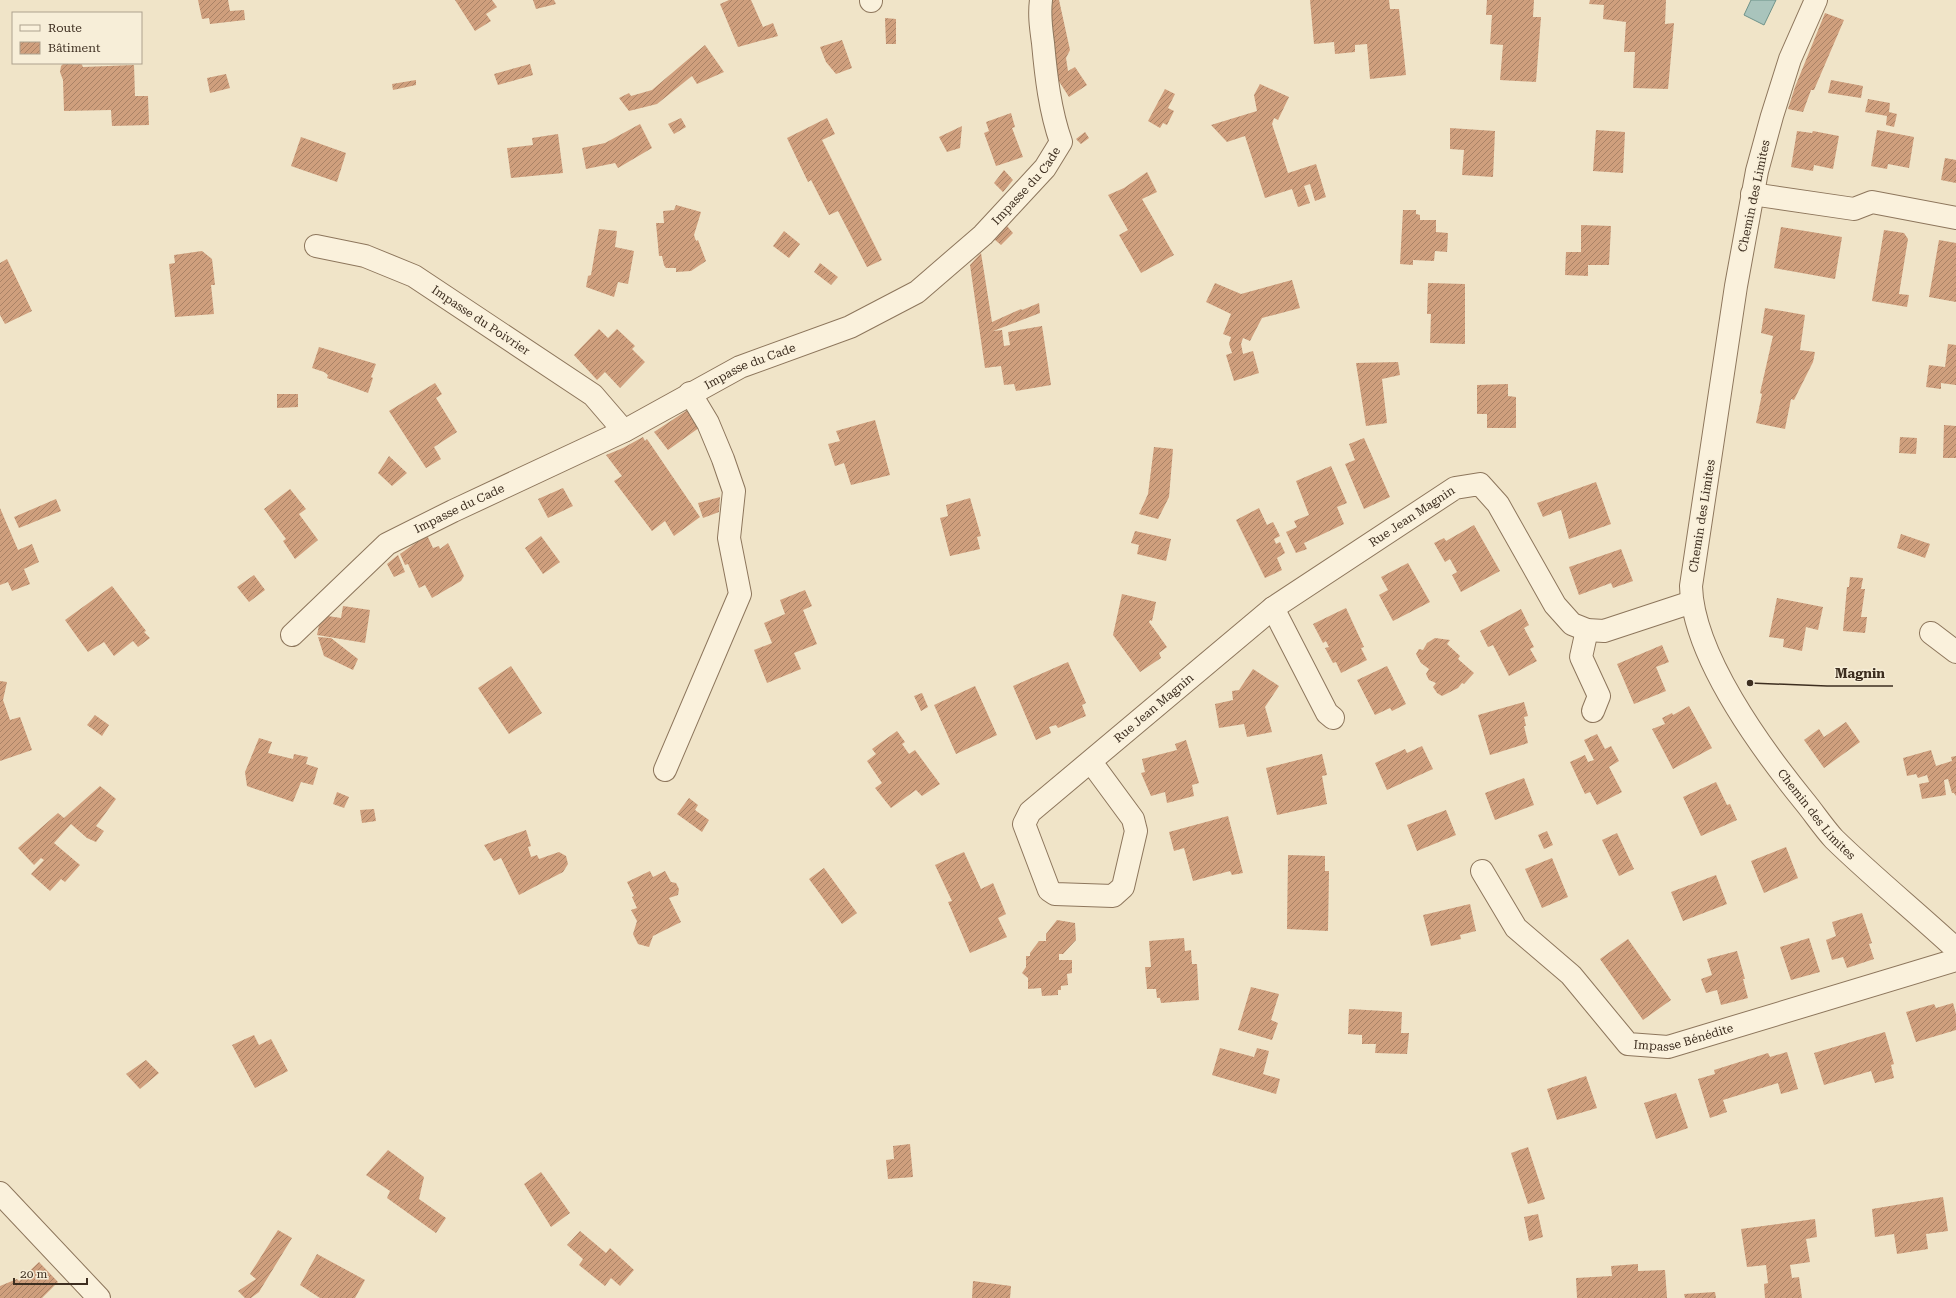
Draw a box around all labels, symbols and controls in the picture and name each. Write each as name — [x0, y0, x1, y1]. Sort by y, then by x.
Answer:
legend — [12, 12, 142, 64]
text: Route — [48, 21, 82, 35]
text: Bâtiment — [48, 41, 101, 55]
street label: Chemin des Limites — [1735, 138, 1773, 253]
street label: Impasse du Cade — [989, 144, 1063, 228]
street label: Impasse du Poivrier — [429, 283, 532, 358]
street label: Impasse du Cade — [702, 340, 798, 392]
street label: Chemin des Limites — [1686, 458, 1718, 573]
street label: Impasse du Cade — [412, 481, 507, 536]
street label: Rue Jean Magnin — [1366, 483, 1458, 550]
callout: Magnin — [1827, 661, 1893, 686]
text: Magnin — [1835, 666, 1885, 681]
street label: Rue Jean Magnin — [1111, 670, 1197, 745]
street label: Chemin des Limites — [1775, 766, 1858, 863]
street label: Impasse Bénédite — [1633, 1021, 1735, 1054]
scale bar — [14, 1260, 87, 1286]
text: 20 m — [20, 1267, 47, 1281]

